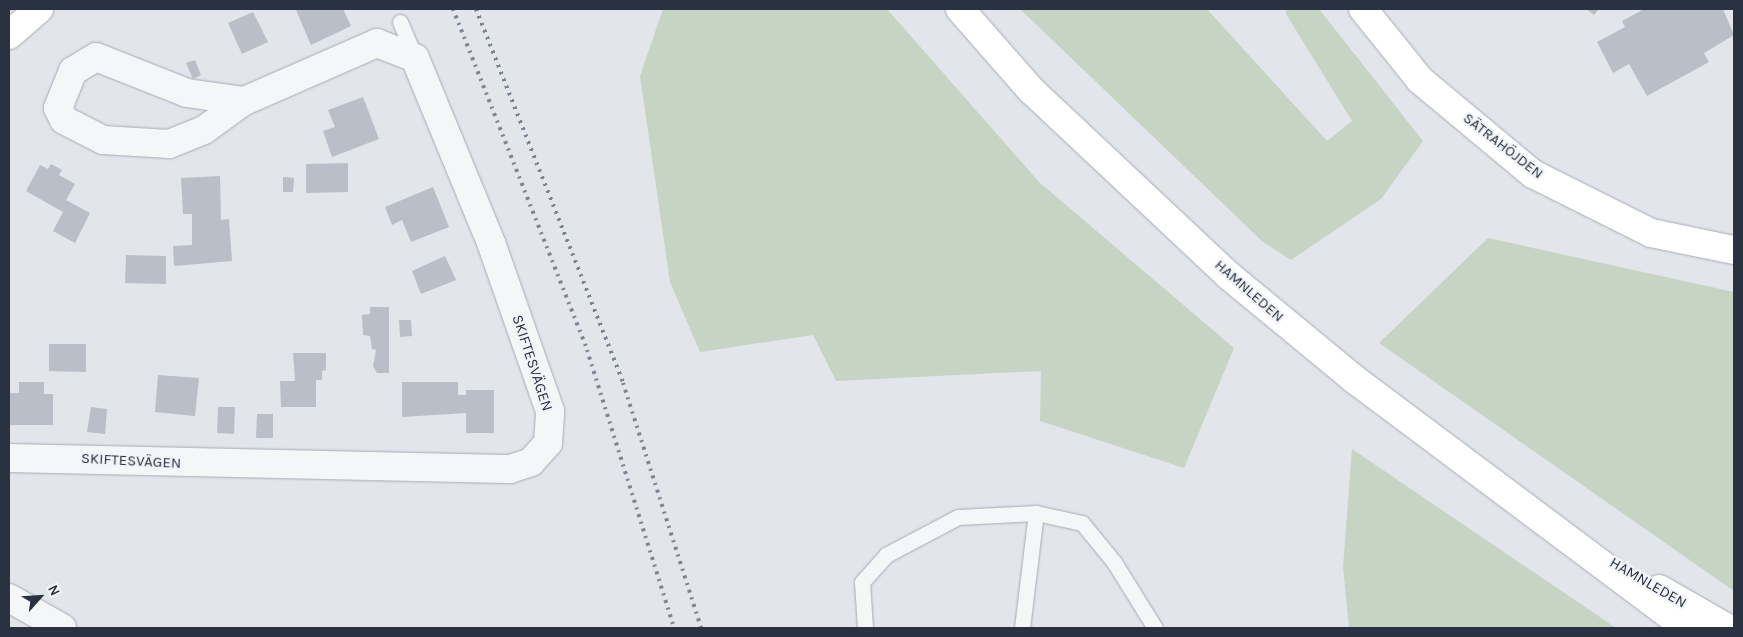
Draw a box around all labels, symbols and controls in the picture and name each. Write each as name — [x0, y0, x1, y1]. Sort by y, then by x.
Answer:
street label: SÄTRAHÖJDEN — [1459, 109, 1547, 183]
street label: HAMNLEDEN — [1211, 256, 1287, 326]
street label: SKIFTESVÄGEN — [508, 313, 556, 413]
street label: SKIFTESVÄGEN — [81, 449, 181, 473]
street label: HAMNLEDEN — [1606, 554, 1690, 612]
north arrow — [15, 572, 65, 622]
text: N — [44, 582, 64, 598]

